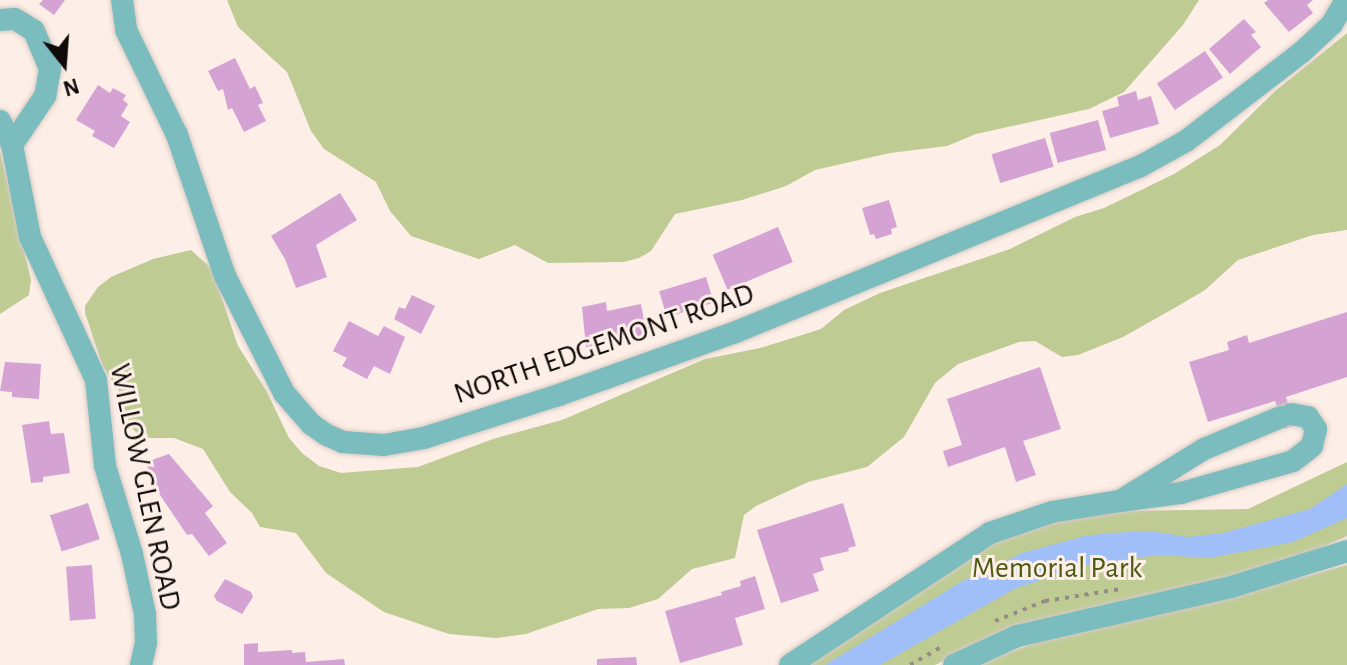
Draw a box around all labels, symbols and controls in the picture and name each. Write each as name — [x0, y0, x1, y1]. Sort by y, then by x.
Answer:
north arrow — [24, 24, 104, 104]
text: N — [60, 74, 82, 100]
street label: NORTH EDGEMONT ROAD — [449, 276, 759, 412]
street label: WILLOW GLEN ROAD — [101, 360, 189, 614]
park label: Memorial Park — [972, 550, 1142, 586]

